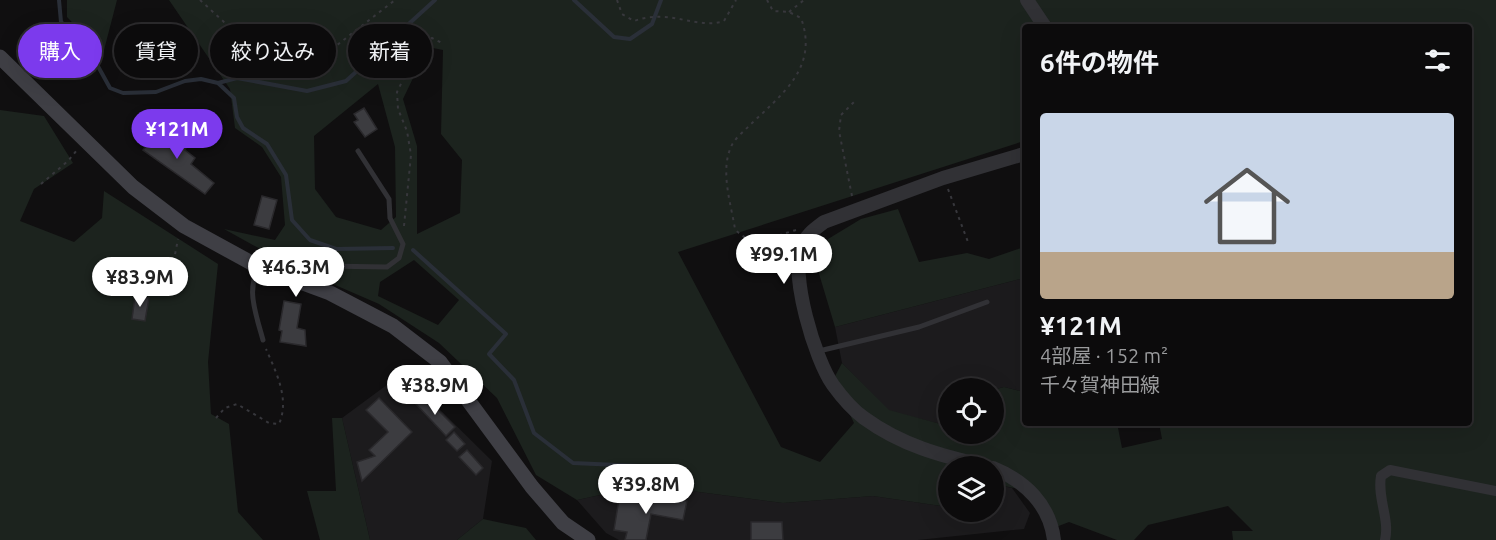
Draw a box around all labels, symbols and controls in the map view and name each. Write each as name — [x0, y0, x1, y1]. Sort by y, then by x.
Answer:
chip: 購入 — [18, 24, 102, 78]
chip: 賃貸 — [114, 24, 198, 78]
chip: 絞り込み — [210, 24, 336, 78]
chip: 新着 — [348, 24, 432, 78]
icon: filters — [1421, 44, 1454, 77]
text: 6件の物件 — [1040, 48, 1159, 77]
pin: ¥121M — [135, 109, 219, 160]
text: ¥121M — [146, 117, 208, 140]
icon: home — [1193, 152, 1301, 260]
pin: ¥99.1M — [735, 234, 833, 285]
text: ¥99.1M — [750, 242, 818, 265]
pin: ¥46.3M — [247, 247, 345, 298]
text: ¥46.3M — [262, 255, 330, 278]
pin: ¥83.9M — [91, 257, 189, 308]
text: ¥83.9M — [106, 265, 174, 288]
text: ¥121M — [1040, 311, 1122, 340]
text: 4部屋 · 152 m² — [1040, 344, 1168, 367]
pin: ¥38.9M — [386, 365, 484, 416]
text: ¥38.9M — [401, 373, 469, 396]
text: 千々賀神田線 — [1040, 373, 1160, 396]
map controls — [938, 378, 1004, 522]
button: locate — [938, 378, 1004, 444]
button: layers — [938, 456, 1004, 522]
pin: ¥39.8M — [597, 464, 695, 515]
text: ¥39.8M — [612, 472, 680, 495]

